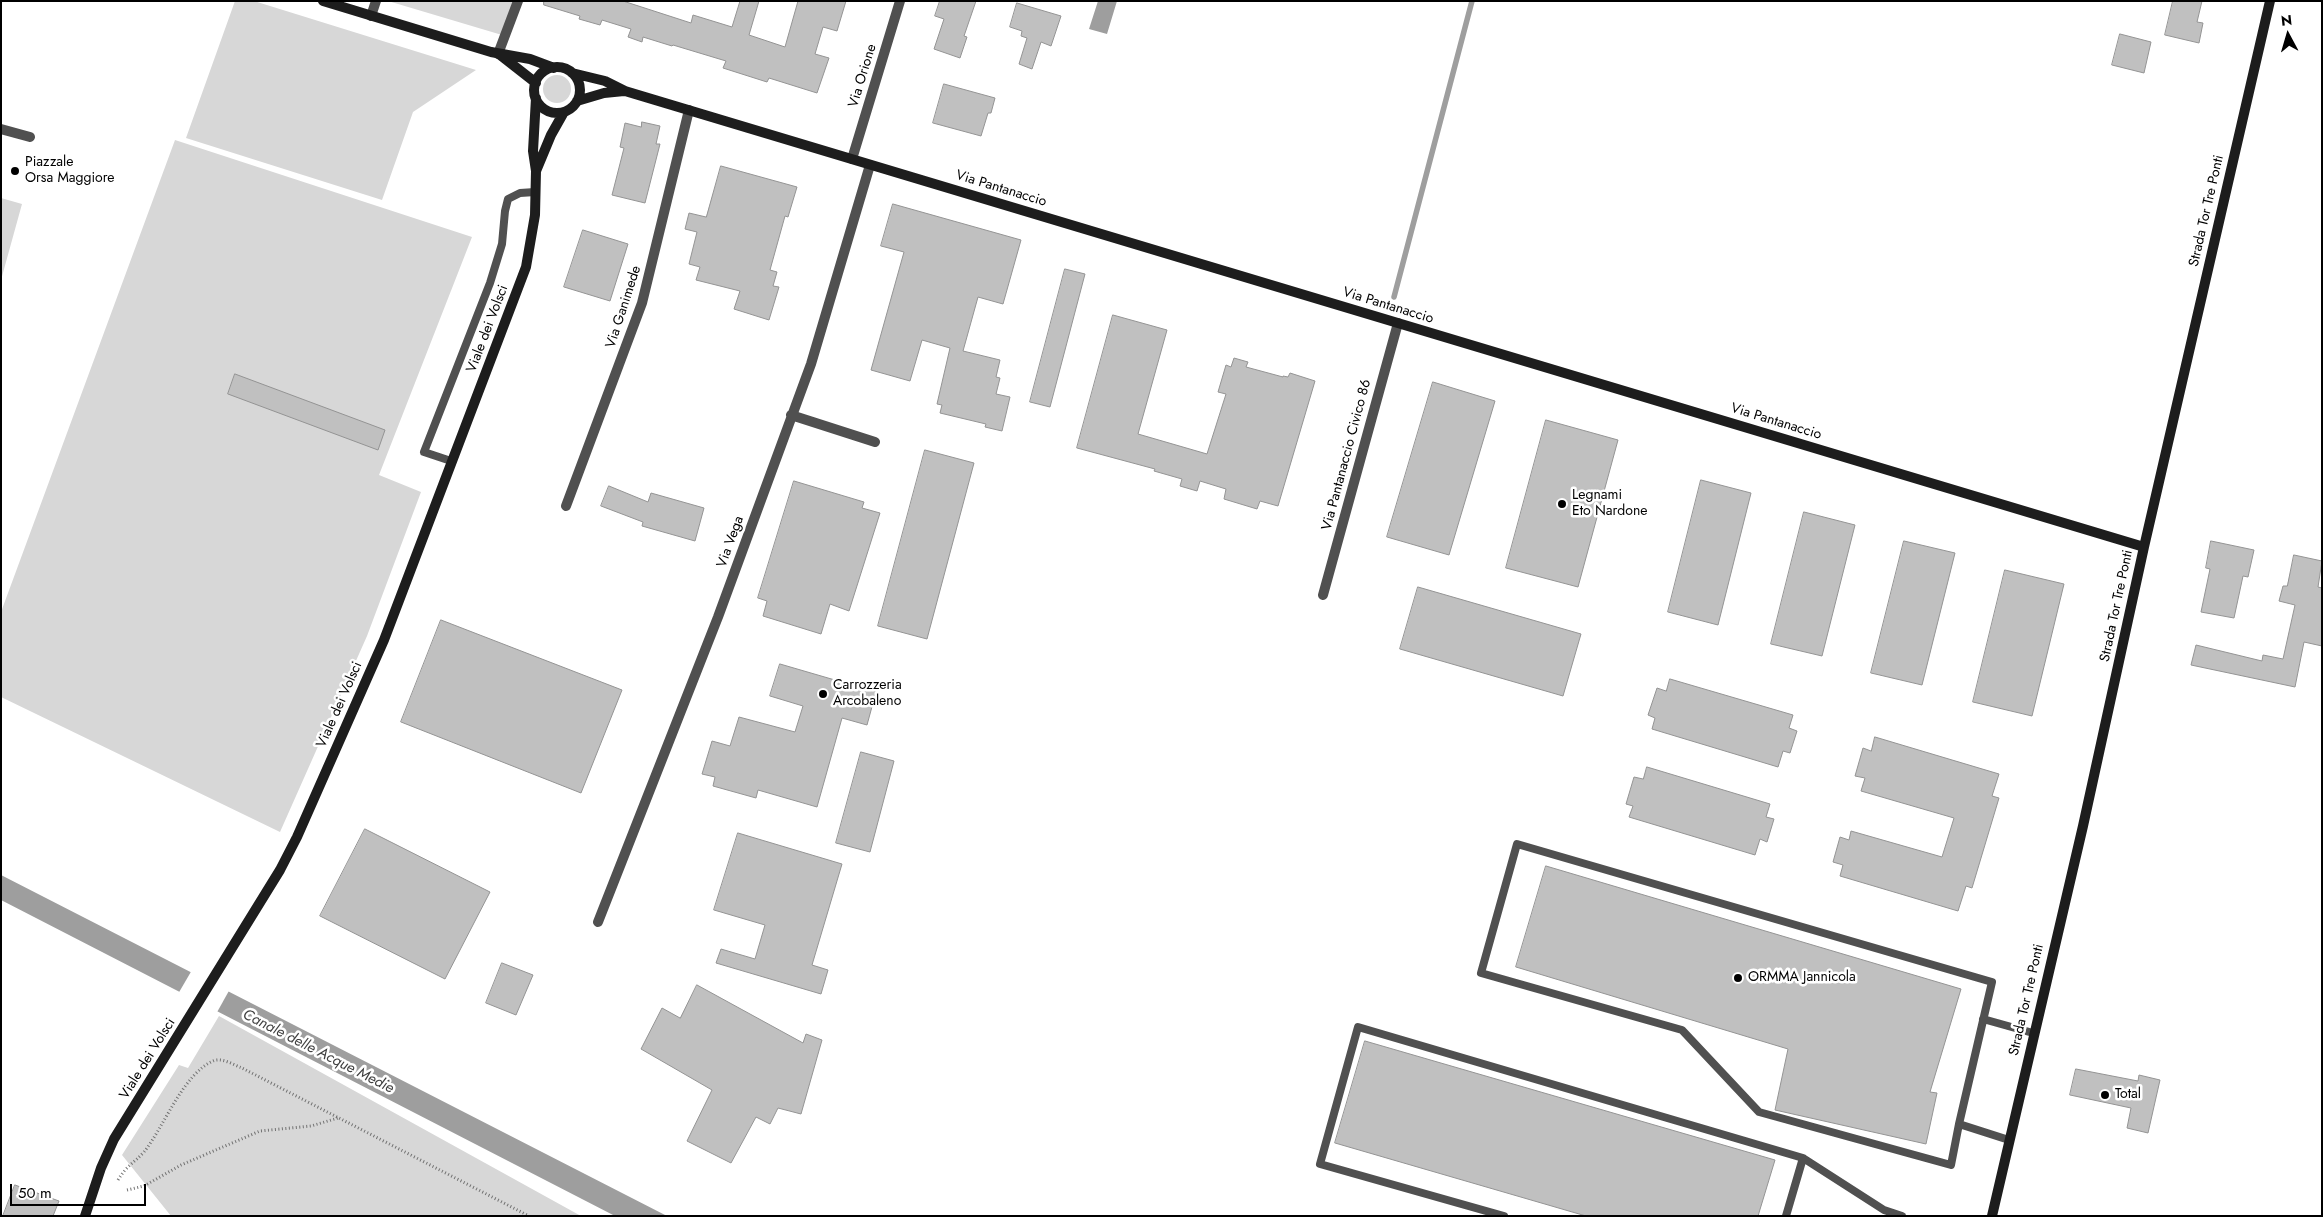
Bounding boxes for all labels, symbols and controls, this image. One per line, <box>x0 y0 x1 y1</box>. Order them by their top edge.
north arrow <box>2263 10 2313 60</box>
text: N <box>2280 10 2293 31</box>
street label: Via Orione <box>845 42 881 110</box>
street label: Strada Tor Tre Ponti <box>2186 154 2228 268</box>
place label: Piazzale Orsa Maggiore <box>25 155 115 188</box>
marker: Piazzale Orsa Maggiore <box>9 165 21 177</box>
street label: Via Pantanaccio <box>954 167 1048 211</box>
street label: Via Ganimede <box>603 264 645 350</box>
street label: Viale dei Volsci <box>464 283 512 375</box>
street label: Via Pantanaccio <box>1341 284 1435 328</box>
street label: Via Pantanaccio Civico 86 <box>1319 378 1375 532</box>
street label: Via Pantanaccio <box>1729 400 1823 444</box>
place label: Legnami Eto Nardone <box>1572 488 1647 520</box>
marker: Legnami Eto Nardone <box>1556 498 1568 510</box>
street label: Via Vega <box>714 514 748 570</box>
street label: Strada Tor Tre Ponti <box>2097 549 2137 663</box>
street label: Viale dei Volsci <box>314 659 366 751</box>
place label: Carrozzeria Arcobaleno <box>833 678 902 710</box>
marker: Carrozzeria Arcobaleno <box>817 688 829 700</box>
street label: Strada Tor Tre Ponti <box>2006 943 2048 1057</box>
place label: ORMMA Jannicola <box>1748 970 1856 986</box>
marker: ORMMA Jannicola <box>1732 972 1744 984</box>
water label: Canale delle Acque Medie <box>239 1006 397 1098</box>
street label: Viale dei Volsci <box>116 1015 180 1103</box>
place label: Total <box>2115 1087 2141 1103</box>
marker: Total <box>2099 1089 2111 1101</box>
scale bar <box>12 1174 149 1206</box>
text: 50 m <box>18 1182 52 1204</box>

